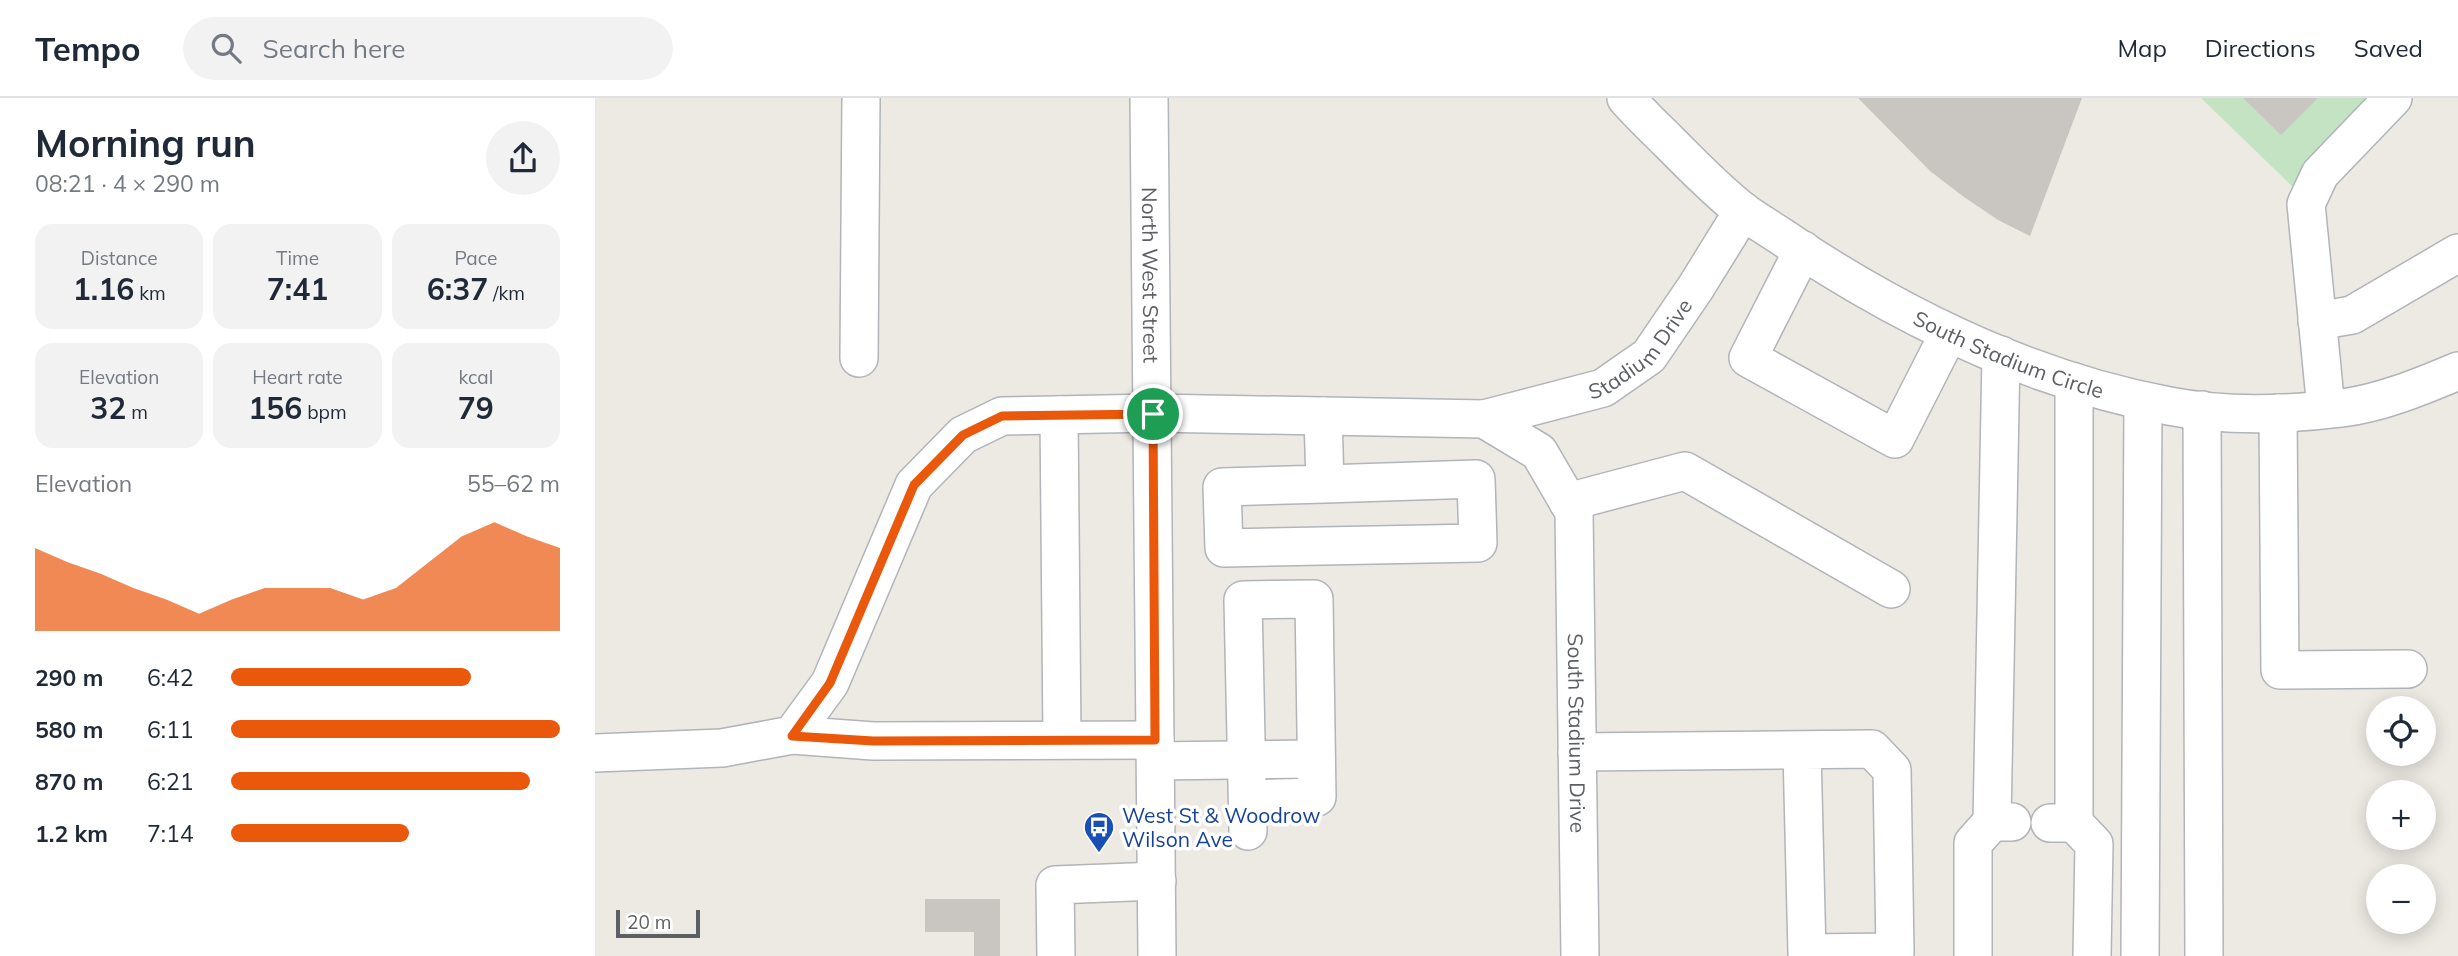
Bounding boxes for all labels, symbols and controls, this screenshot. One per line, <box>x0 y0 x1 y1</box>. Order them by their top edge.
search box <box>183 17 673 80</box>
text: Tempo <box>35 28 141 69</box>
icon: search <box>207 29 245 67</box>
text: Search here <box>263 32 406 65</box>
text: Map <box>2117 33 2167 63</box>
text: Directions <box>2205 33 2316 63</box>
text: Saved <box>2354 33 2423 63</box>
text: Morning run <box>35 119 256 167</box>
button: share <box>486 121 560 195</box>
text: 08:21 · 4 × 290 m <box>35 169 220 198</box>
street label: North West Street <box>1137 187 1164 363</box>
text: Distance <box>81 246 158 270</box>
text: Time <box>276 246 319 270</box>
text: Pace <box>454 246 497 270</box>
text: 1.16 <box>73 270 134 308</box>
text: 7:41 <box>267 270 328 308</box>
text: 6:37 <box>427 270 488 308</box>
text: km <box>134 281 166 305</box>
text: /km <box>488 281 525 305</box>
street label: Stadium Drive <box>1586 294 1697 404</box>
street label: South Stadium Circle <box>1909 305 2107 403</box>
text: Elevation <box>79 365 159 389</box>
text: Heart rate <box>252 365 343 389</box>
text: kcal <box>458 365 493 389</box>
pin <box>1123 384 1183 444</box>
text: 32 <box>90 389 126 427</box>
text: 156 <box>248 389 302 427</box>
text: 79 <box>458 389 494 427</box>
icon: arrive <box>1134 395 1172 433</box>
text: m <box>126 400 148 424</box>
text: bpm <box>302 400 347 424</box>
text: Elevation <box>35 469 132 498</box>
text: 55–62 m <box>467 469 560 498</box>
street label: South Stadium Drive <box>1563 633 1591 833</box>
text: 290 m <box>35 663 103 692</box>
text: 6:42 <box>147 663 194 692</box>
map controls <box>2366 696 2436 934</box>
button: locate <box>2366 696 2436 766</box>
text: 580 m <box>35 715 103 744</box>
text: 6:11 <box>147 715 194 744</box>
text: 870 m <box>35 767 103 796</box>
text: 6:21 <box>147 767 194 796</box>
button: + <box>2366 780 2436 850</box>
place label: West St & Woodrow Wilson Ave <box>1122 802 1320 852</box>
bus stop icon: West St & Woodrow Wilson Ave <box>1082 810 1116 854</box>
text: 1.2 km <box>35 819 108 848</box>
text: 7:14 <box>147 819 194 848</box>
button: − <box>2366 864 2436 934</box>
scale bar <box>616 907 700 939</box>
text: 20 m <box>627 910 671 934</box>

